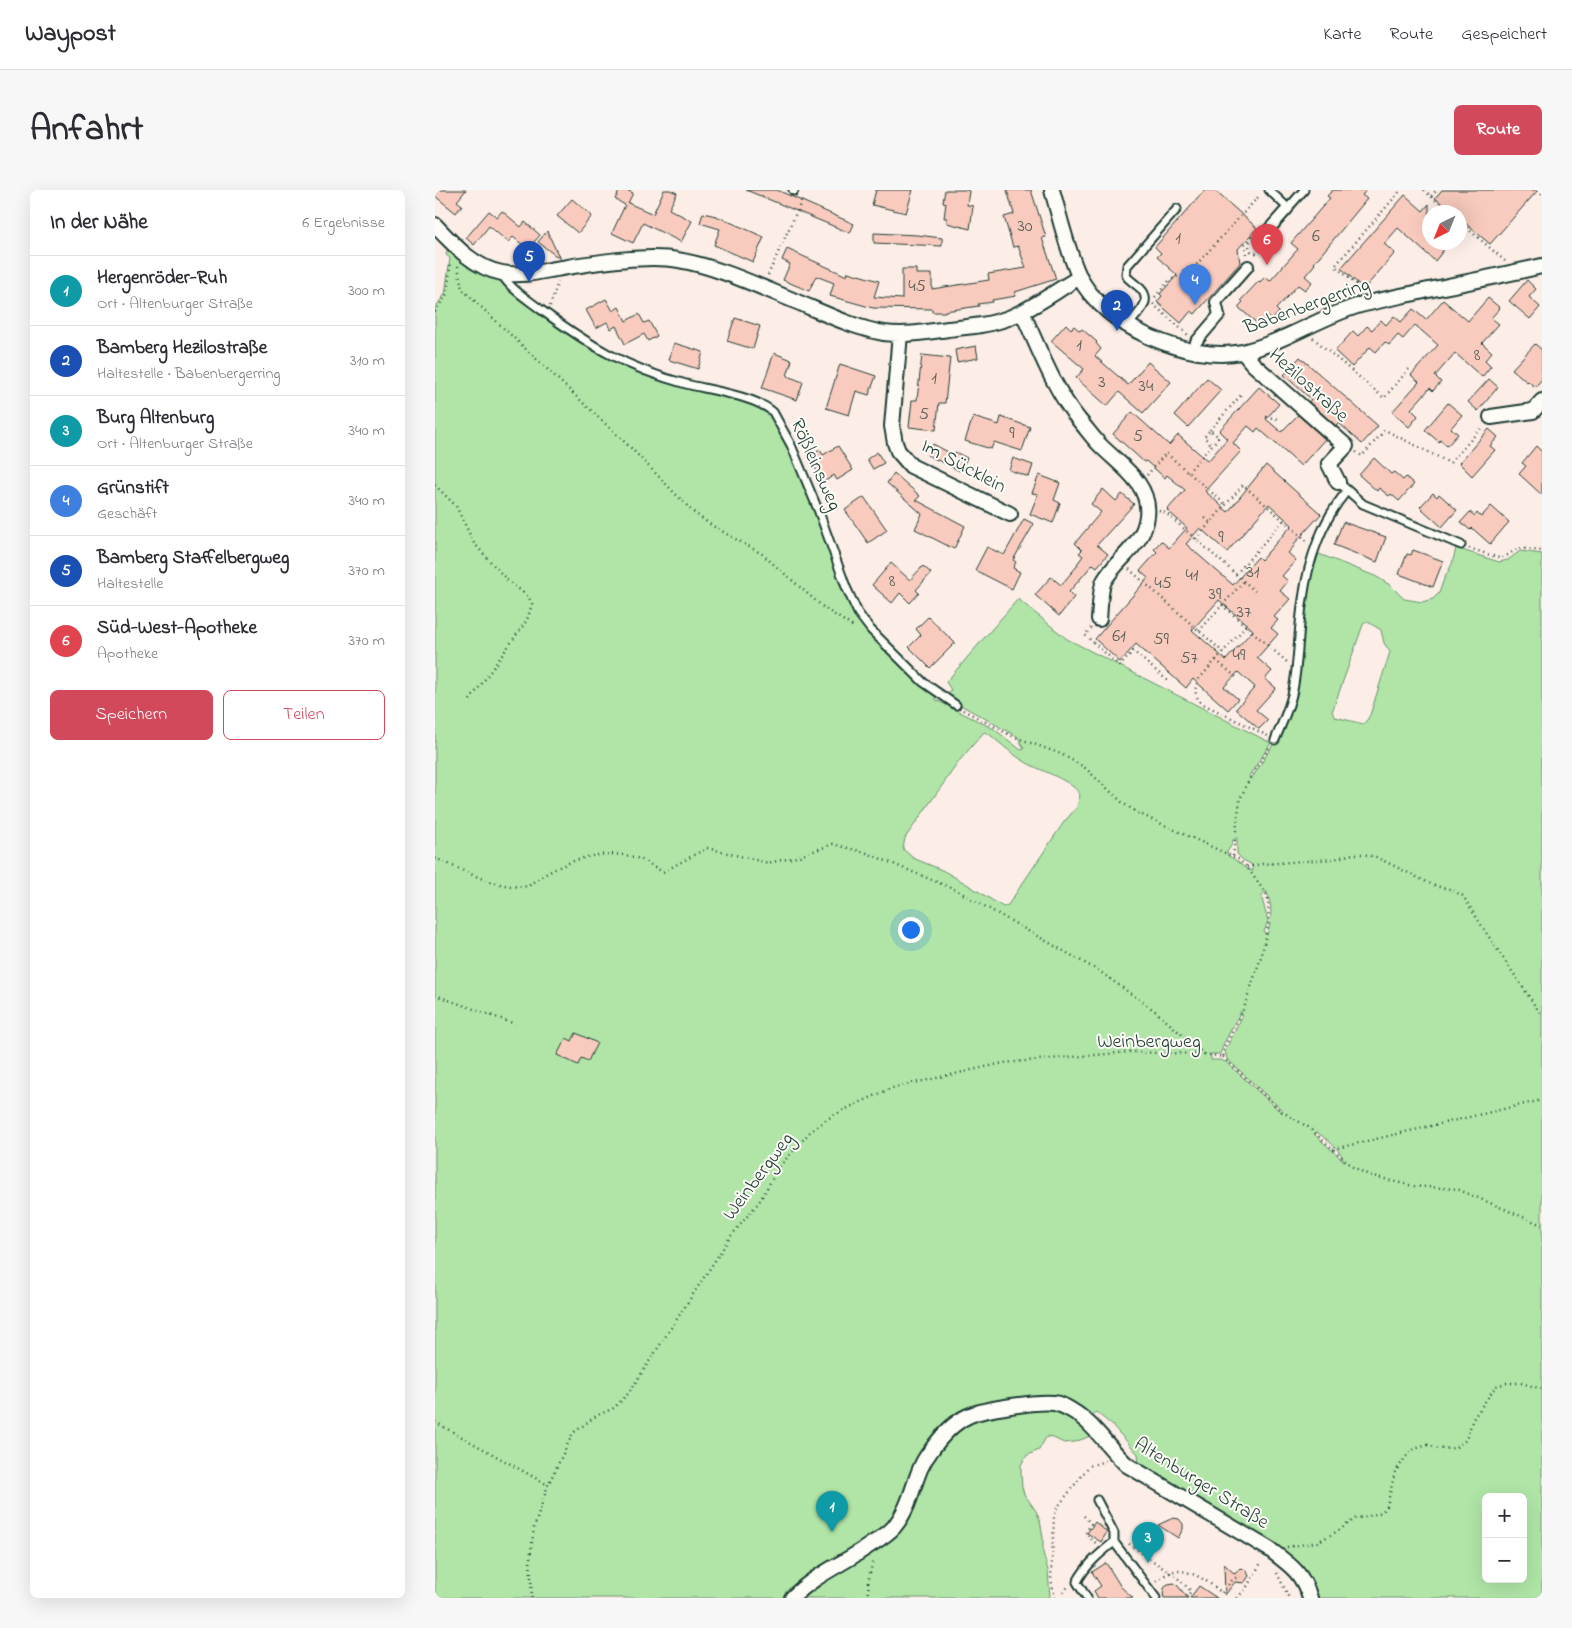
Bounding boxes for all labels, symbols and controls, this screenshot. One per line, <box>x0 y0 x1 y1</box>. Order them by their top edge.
text: Waypost <box>25 17 116 52</box>
text: Karte <box>1323 22 1361 48</box>
text: Route <box>1389 22 1433 48</box>
text: Gespeichert <box>1461 22 1547 48</box>
text: Anfahrt <box>30 105 143 156</box>
button: Route <box>1454 105 1542 155</box>
north arrow <box>1422 205 1467 250</box>
text: In der Nähe <box>50 208 148 238</box>
text: 6 Ergebnisse <box>302 211 385 235</box>
house number: 30 <box>1017 214 1033 240</box>
pin: 6 <box>1251 224 1283 265</box>
house number: 6 <box>1312 224 1320 250</box>
house number: 1 <box>1175 226 1181 252</box>
pin: 5 <box>513 241 545 282</box>
pin: 4 <box>1179 264 1211 305</box>
text: Hergenröder-Ruh <box>97 265 227 292</box>
street label: Babenbergerring <box>1239 271 1374 345</box>
house number: 45 <box>908 274 926 300</box>
text: 1 <box>63 279 69 303</box>
text: 300 m <box>348 279 385 303</box>
pin: 2 <box>1101 290 1133 331</box>
text: Ort · Altenburger Straße <box>97 292 253 316</box>
house number: 1 <box>1076 333 1082 359</box>
text: Bamberg Hezilostraße <box>97 335 267 362</box>
street label: Hezilostraße <box>1261 342 1355 430</box>
house number: 8 <box>1474 343 1481 369</box>
text: 2 <box>62 349 70 373</box>
text: 310 m <box>350 349 385 373</box>
text: Haltestelle · Babenbergerring <box>97 362 281 386</box>
house number: 1 <box>931 366 937 392</box>
house number: 3 <box>1098 370 1106 396</box>
house number: 34 <box>1139 374 1154 400</box>
house number: 5 <box>919 402 929 428</box>
text: Burg Altenburg <box>97 405 214 432</box>
street label: Rößleinsweg <box>781 414 848 516</box>
text: 3 <box>63 419 69 443</box>
text: 340 m <box>348 419 385 443</box>
house number: 9 <box>1009 421 1015 447</box>
house number: 5 <box>1133 424 1143 450</box>
text: Ort · Altenburger Straße <box>97 432 253 456</box>
street label: Im Sücklein <box>915 432 1011 502</box>
text: Grünstift <box>97 475 169 502</box>
text: 4 <box>63 489 69 513</box>
text: 340 m <box>348 489 385 513</box>
text: Geschäft <box>97 502 157 526</box>
house number: 9 <box>1218 525 1224 551</box>
text: Bamberg Staffelbergweg <box>97 545 289 572</box>
text: 5 <box>61 559 71 583</box>
text: 370 m <box>348 559 385 583</box>
house number: 31 <box>1246 560 1260 586</box>
house number: 41 <box>1185 563 1199 589</box>
house number: 8 <box>889 569 896 595</box>
house number: 45 <box>1154 571 1172 597</box>
text: Haltestelle <box>97 572 163 596</box>
house number: 39 <box>1209 582 1222 608</box>
house number: 37 <box>1237 600 1252 626</box>
text: Süd-West-Apotheke <box>97 615 257 642</box>
house number: 61 <box>1112 624 1126 650</box>
house number: 59 <box>1153 627 1169 653</box>
text: 6 <box>62 629 70 653</box>
text: 370 m <box>348 629 385 653</box>
text: Apotheke <box>97 642 158 666</box>
house number: 49 <box>1233 643 1246 669</box>
house number: 57 <box>1180 646 1198 672</box>
button: Speichern <box>50 690 213 740</box>
button: Teilen <box>223 690 385 740</box>
your location <box>898 917 924 943</box>
street label: Weinbergweg <box>1097 1028 1201 1058</box>
street label: Weinbergweg <box>716 1127 803 1228</box>
street label: Altenburger Straße <box>1127 1431 1274 1538</box>
pin: 1 <box>816 1491 848 1532</box>
map controls <box>1482 1493 1527 1583</box>
button: + <box>1482 1493 1527 1538</box>
pin: 3 <box>1132 1522 1164 1563</box>
button: − <box>1482 1538 1527 1583</box>

